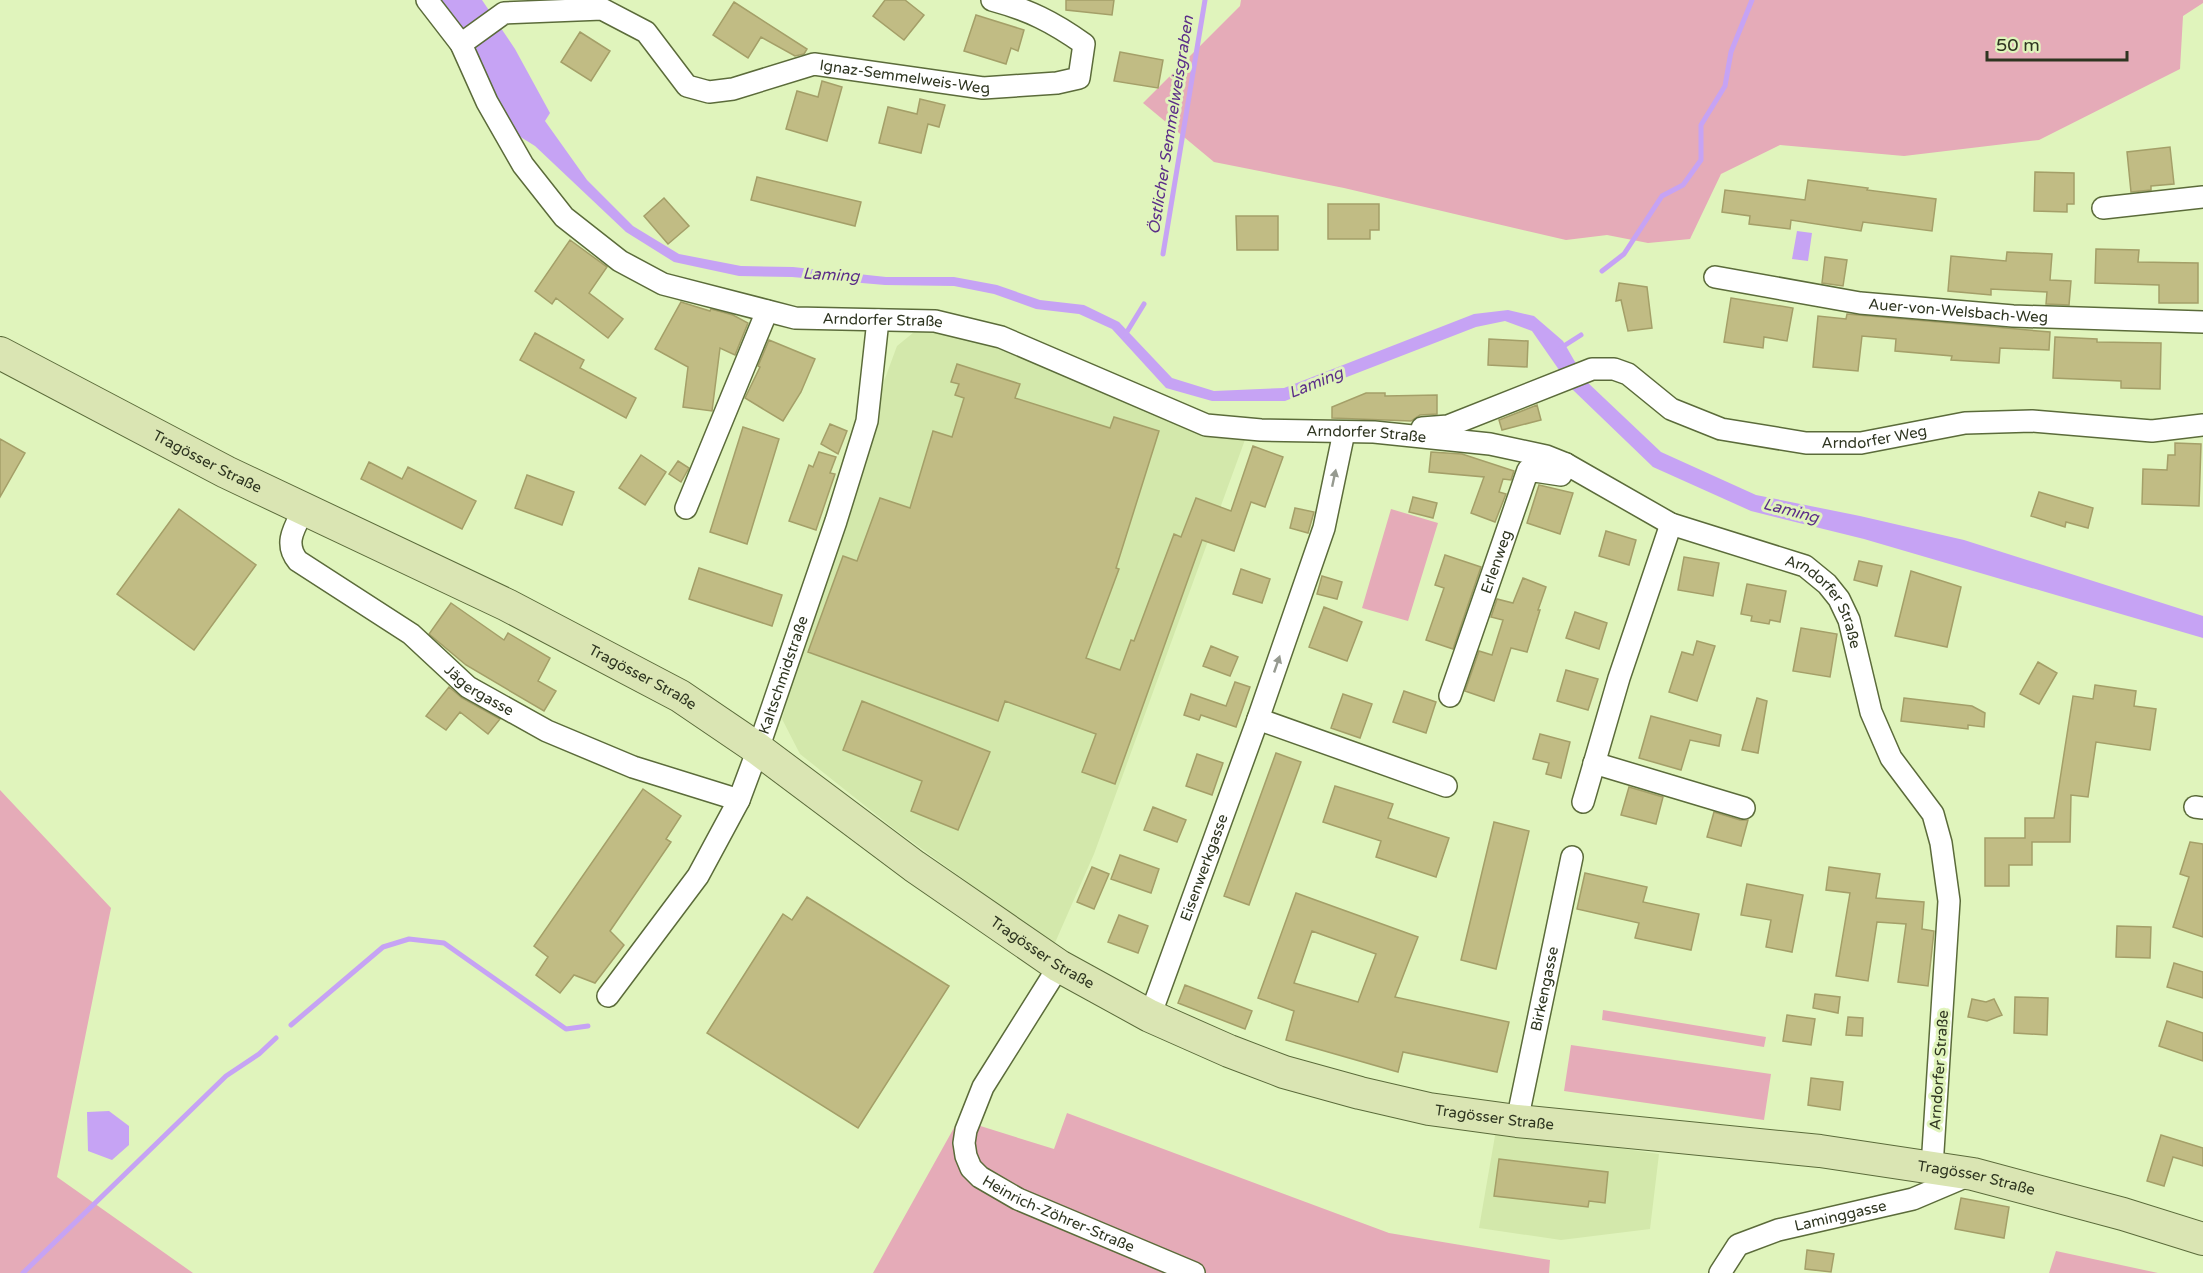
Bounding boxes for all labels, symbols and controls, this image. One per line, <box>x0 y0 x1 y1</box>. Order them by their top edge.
water label: Östlicher Semmelweisgraben <box>1144 13 1198 236</box>
scale bar <box>1987 24 2126 62</box>
text: 50 m <box>1996 34 2040 56</box>
street label: Ignaz-Semmelweis-Weg <box>818 56 991 97</box>
water label: Laming <box>802 264 861 287</box>
street label: Auer-von-Welsbach-Weg <box>1868 295 2049 326</box>
street label: Arndorfer Straße <box>822 310 945 332</box>
water label: Laming <box>1286 363 1347 403</box>
street label: Arndorfer Straße <box>1306 422 1427 446</box>
street label: Arndorfer Weg <box>1822 422 1928 453</box>
street label: Tragösser Straße <box>150 426 265 497</box>
one-way arrow <box>1330 468 1340 487</box>
water label: Laming <box>1761 494 1822 528</box>
street label: Erlenweg <box>1477 528 1516 596</box>
street label: Arndorfer Straße <box>1783 551 1864 650</box>
street label: Kaltschmidstraße <box>755 613 812 737</box>
street label: Tragösser Straße <box>586 641 700 714</box>
one-way arrow <box>1273 655 1283 673</box>
street label: Jägergasse <box>441 661 517 720</box>
street label: Eisenwerkgasse <box>1176 811 1232 924</box>
street label: Tragösser Straße <box>987 912 1097 993</box>
street label: Birkengasse <box>1527 945 1562 1033</box>
street label: Arndorfer Straße <box>1926 1009 1952 1131</box>
street label: Tragösser Straße <box>1434 1101 1555 1134</box>
street label: Tragösser Straße <box>1916 1157 2037 1199</box>
street label: Heinrich-Zöhrer-Straße <box>979 1171 1137 1256</box>
street label: Laminggasse <box>1793 1196 1888 1235</box>

